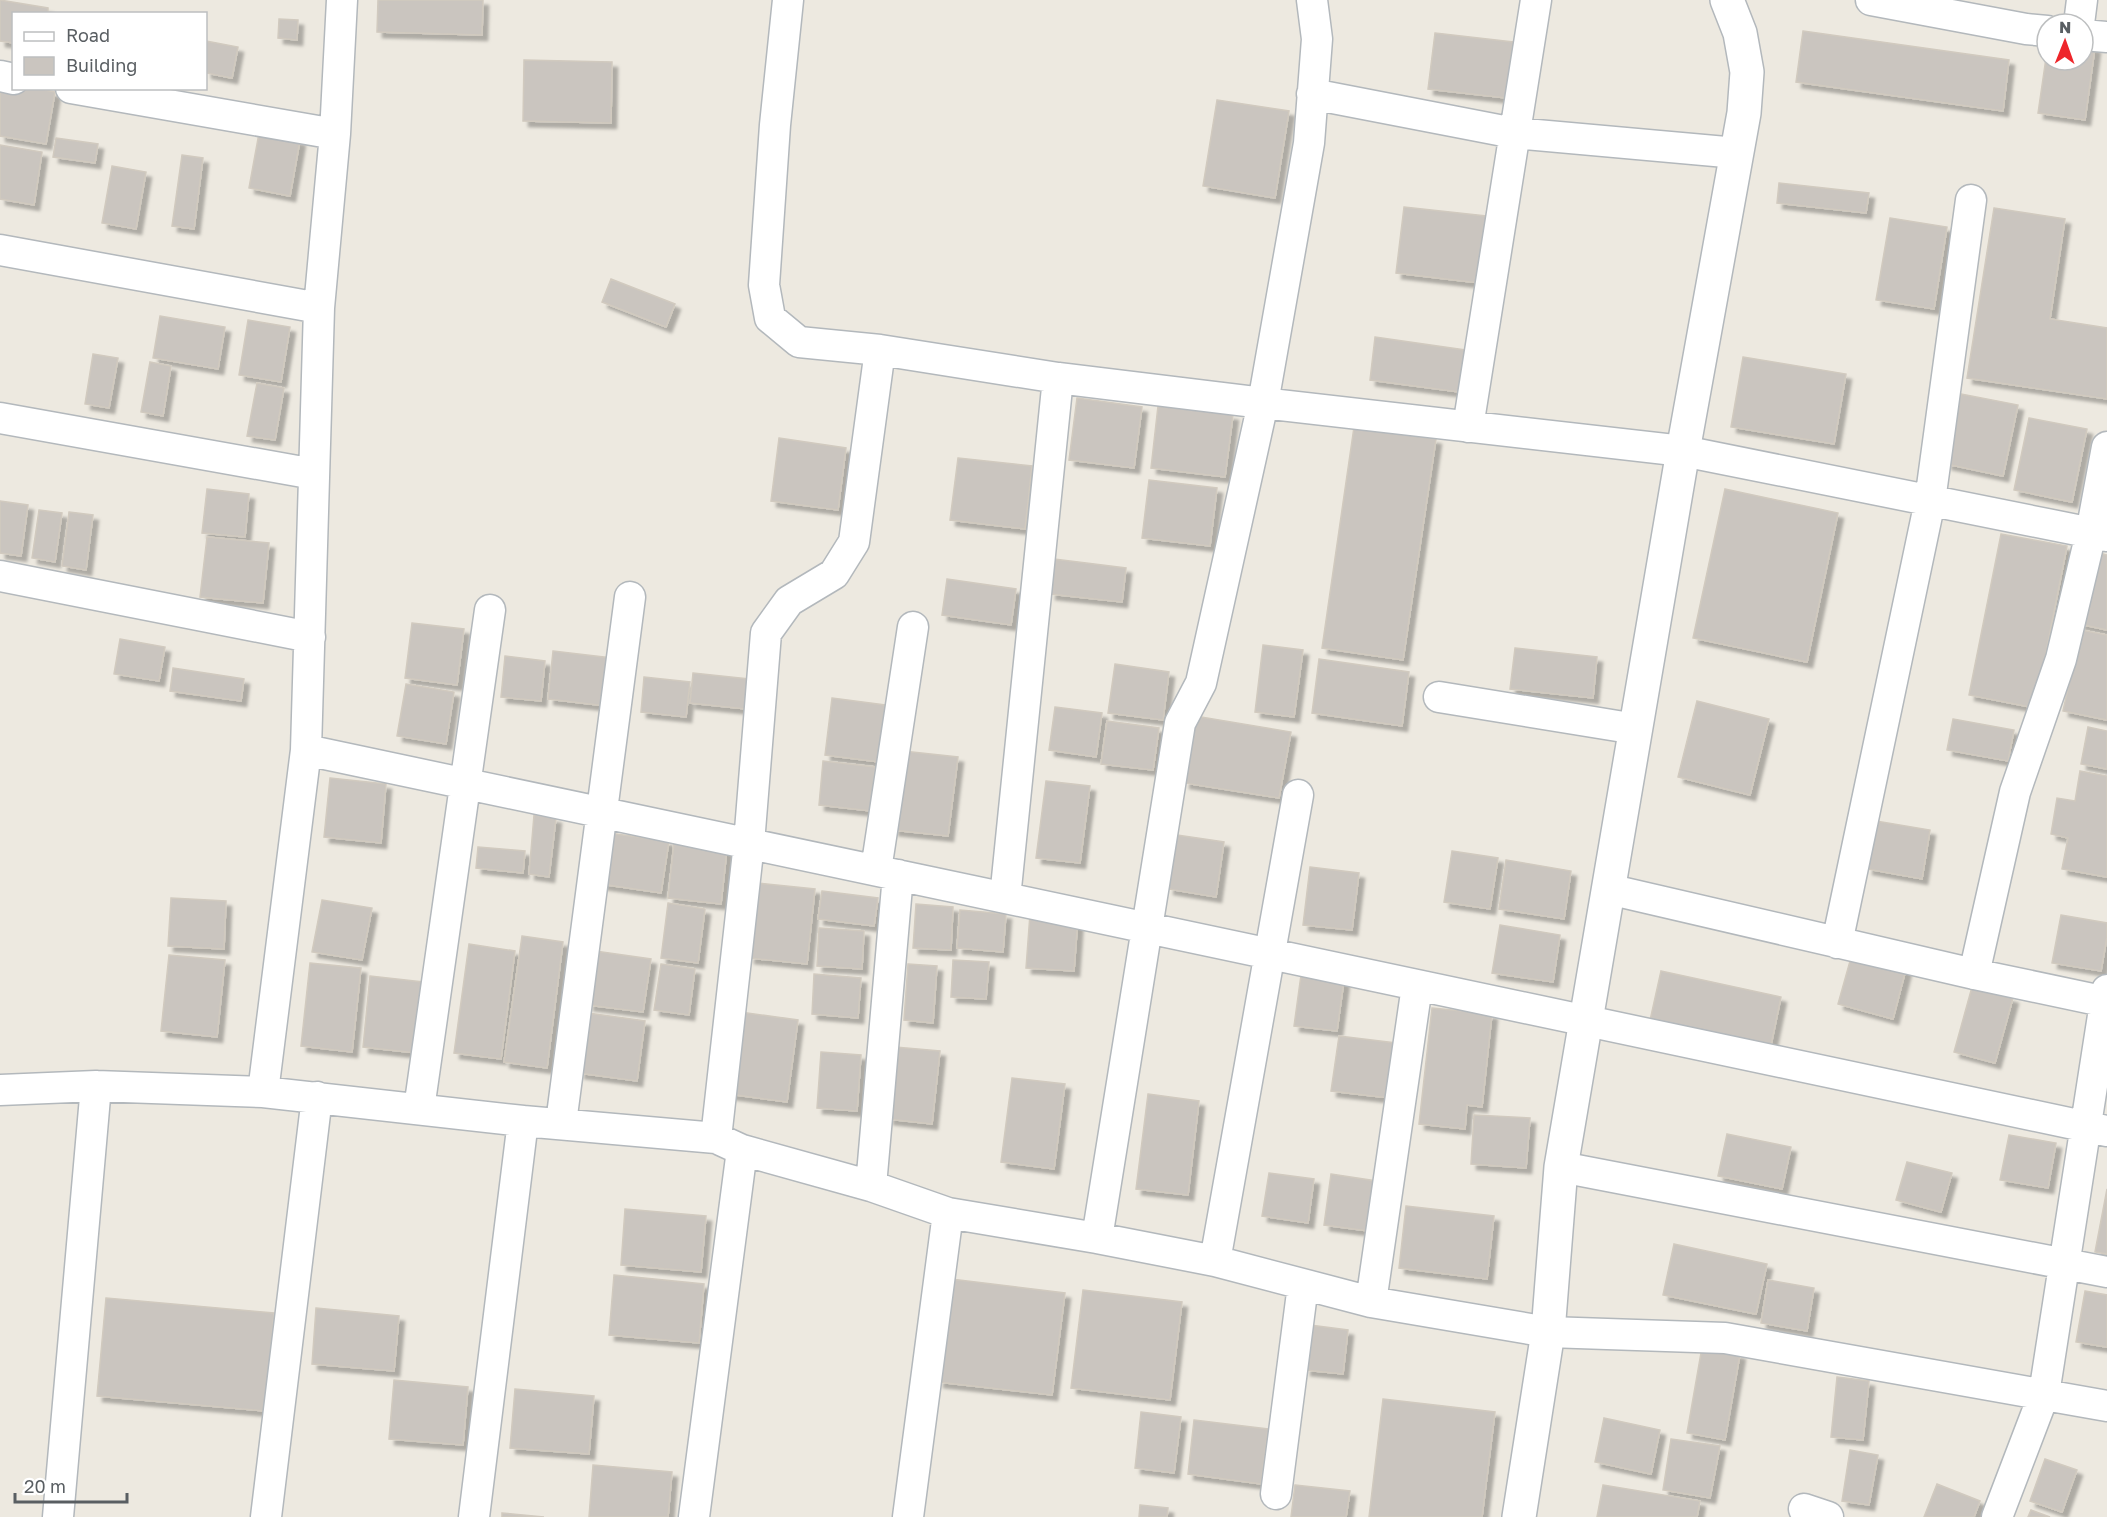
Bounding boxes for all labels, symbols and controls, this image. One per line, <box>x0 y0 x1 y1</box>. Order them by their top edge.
legend <box>12 12 207 90</box>
north arrow <box>2035 12 2095 72</box>
text: N <box>2059 17 2072 37</box>
text: Road <box>66 24 110 46</box>
text: Building <box>66 54 137 76</box>
scale bar <box>15 1466 128 1504</box>
text: 20 m <box>24 1475 66 1497</box>

